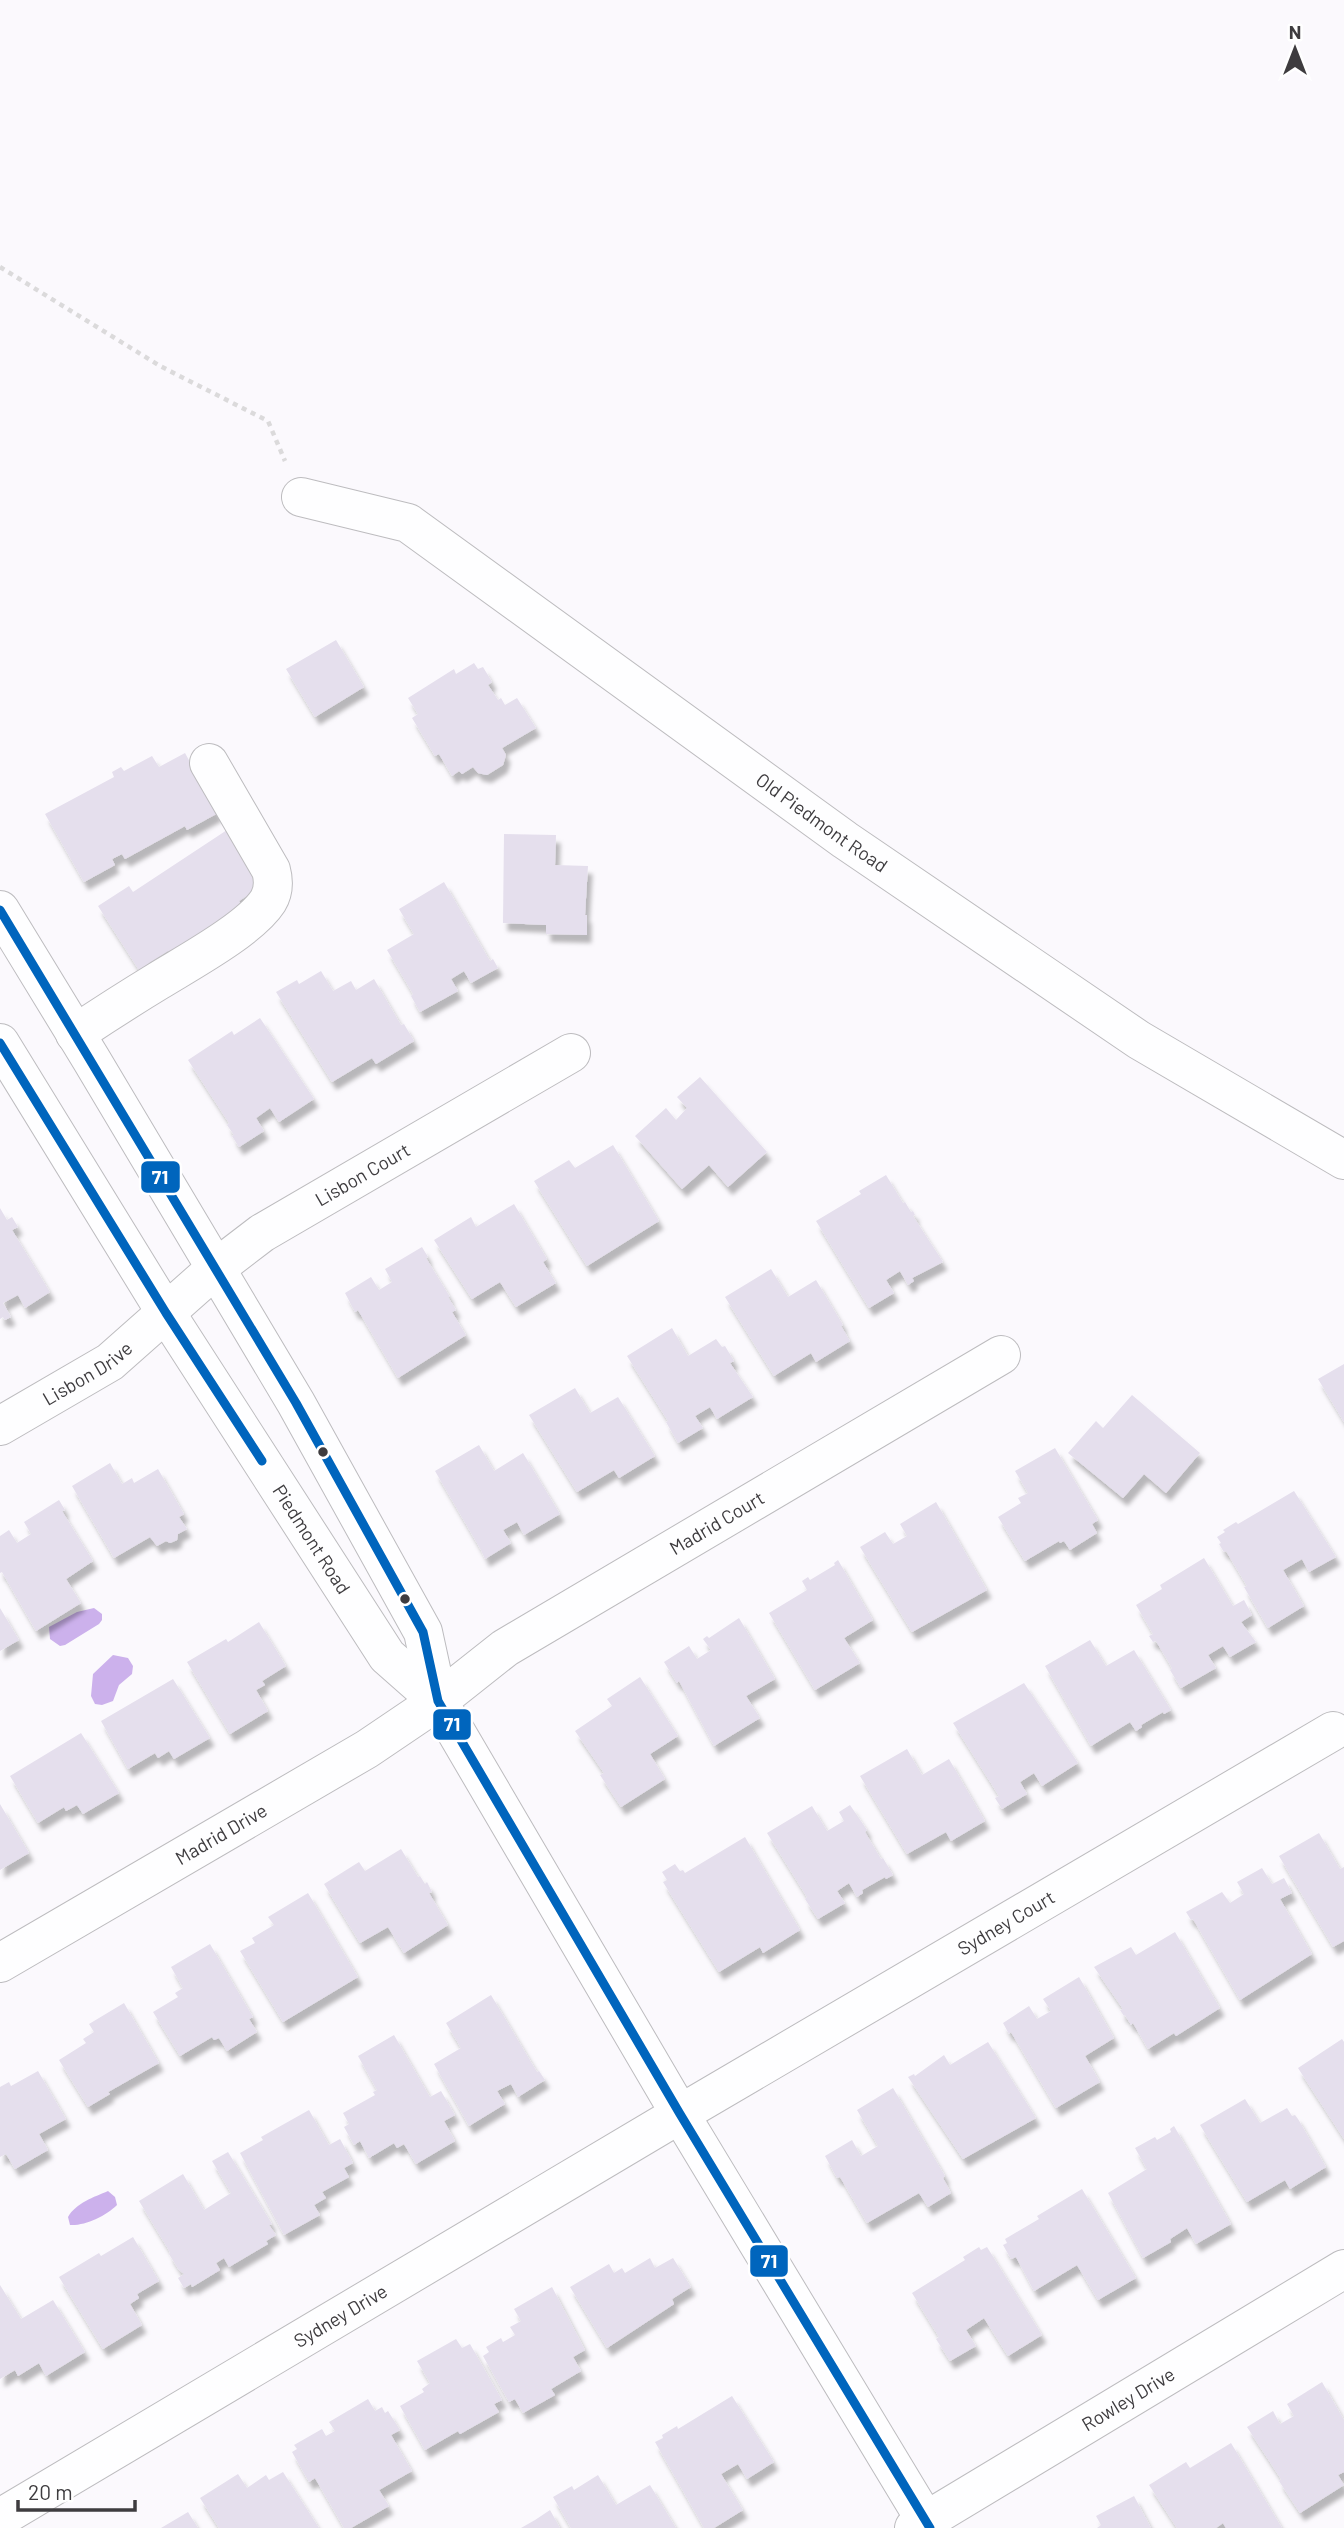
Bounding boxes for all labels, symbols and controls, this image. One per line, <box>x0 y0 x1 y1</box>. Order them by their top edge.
north arrow <box>1260 14 1330 84</box>
text: N <box>1289 20 1301 43</box>
street label: Old Piedmont Road <box>752 767 892 877</box>
street label: Lisbon Court <box>311 1138 414 1211</box>
line badge: 71 <box>140 1160 181 1194</box>
text: 71 <box>152 1165 168 1188</box>
street label: Lisbon Drive <box>38 1336 137 1410</box>
unlabelled marker <box>316 1445 330 1459</box>
street label: Piedmont Road <box>268 1480 356 1598</box>
street label: Madrid Court <box>665 1486 768 1559</box>
unlabelled marker <box>398 1592 412 1606</box>
line badge: 71 <box>432 1708 472 1741</box>
text: 71 <box>444 1712 460 1735</box>
street label: Madrid Drive <box>171 1798 271 1869</box>
street label: Sydney Court <box>953 1885 1059 1960</box>
line badge: 71 <box>749 2244 789 2278</box>
text: 71 <box>761 2249 777 2272</box>
street label: Sydney Drive <box>289 2279 391 2352</box>
street label: Rowley Drive <box>1077 2362 1179 2435</box>
scale bar <box>18 2468 135 2512</box>
text: 20 m <box>28 2479 73 2504</box>

